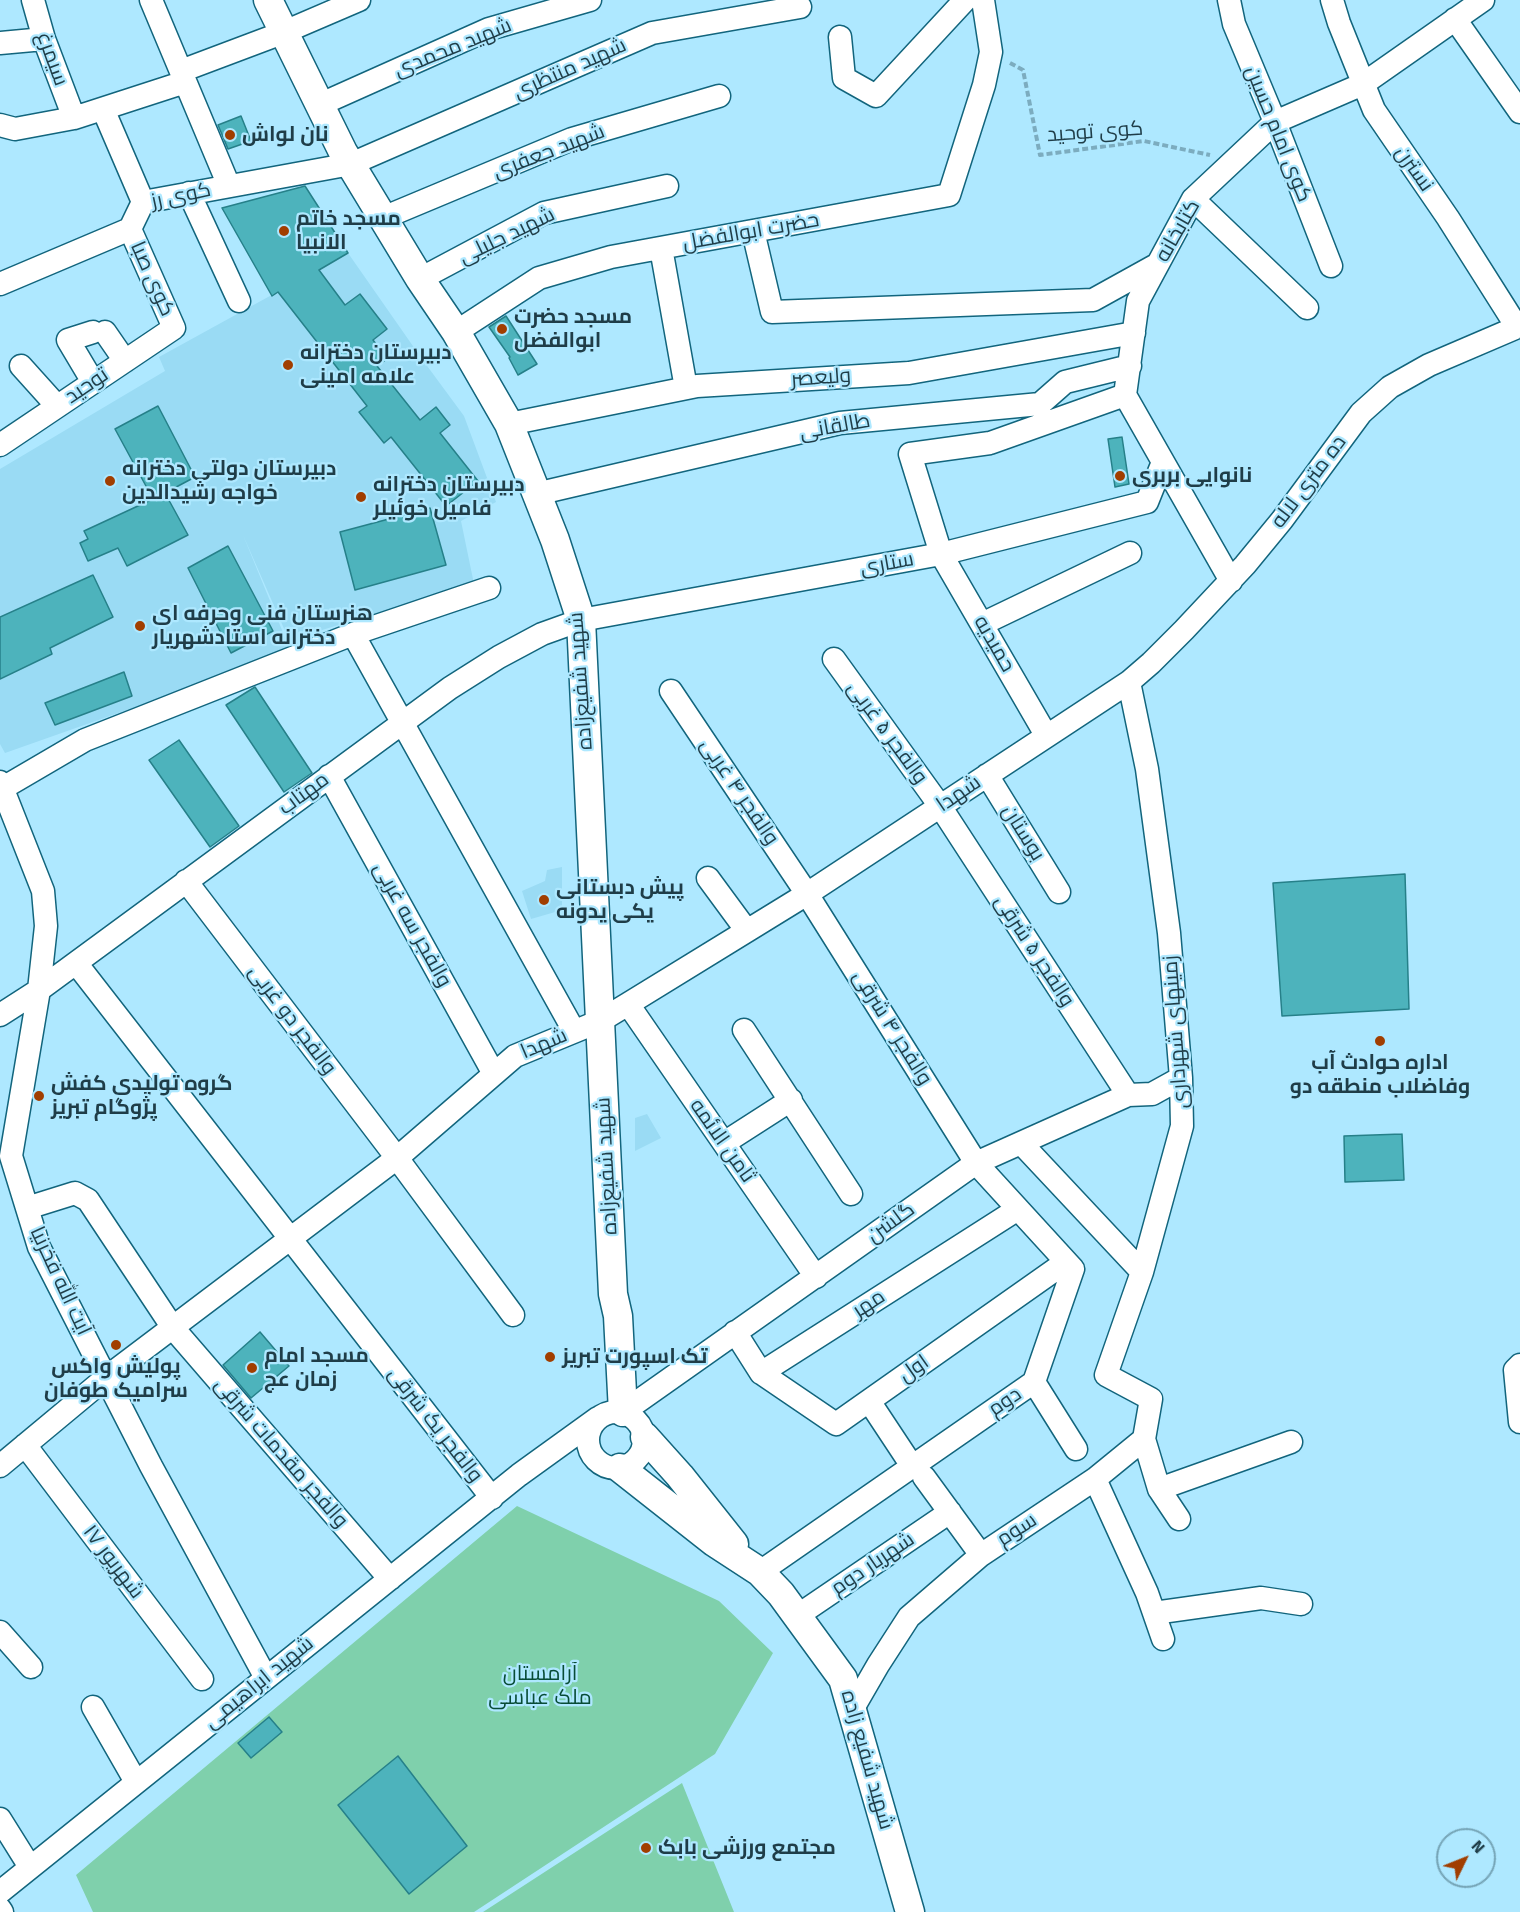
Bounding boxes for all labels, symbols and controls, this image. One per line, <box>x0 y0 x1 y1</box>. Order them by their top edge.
street label: شهید محمدی <box>391 13 515 83</box>
street label: سیمرغ <box>31 29 73 89</box>
street label: شهید منتظری <box>510 33 630 105</box>
street label: کوی امام حسین <box>1239 62 1317 206</box>
street label: کوی توحید <box>1046 116 1144 148</box>
street label: شهید جعفری <box>490 119 608 185</box>
place label: نان لواش <box>242 122 328 148</box>
marker: نان لواش <box>223 128 237 142</box>
street label: نسترن <box>1389 141 1439 197</box>
street label: کوی رز <box>149 177 213 215</box>
street label: کتابخانه <box>1150 195 1206 267</box>
street label: شهید جلیلی <box>455 202 559 270</box>
place label: مسجد خاتم الانبیا <box>296 206 401 256</box>
street label: حضرت ابوالفضل <box>681 208 821 256</box>
marker: مسجد خاتم الانبیا <box>277 224 291 238</box>
street label: کوی صبا <box>124 238 180 320</box>
place label: مسجد حضرت ابوالفضل <box>514 304 632 354</box>
marker: مسجد حضرت ابوالفضل <box>495 322 509 336</box>
place label: دبیرستان دخترانه علامه امینی <box>300 340 452 390</box>
marker: دبیرستان دخترانه علامه امینی <box>281 358 295 372</box>
street label: توحید <box>61 362 113 410</box>
street label: ولیعصر <box>790 363 852 393</box>
street label: طالقانی <box>798 408 872 446</box>
street label: ده متری لاله <box>1266 431 1352 533</box>
place label: دبیرستان دولتی دخترانه خواجه رشیدالدین <box>122 456 336 506</box>
place label: نانوایی بربری <box>1132 463 1252 489</box>
marker: نانوایی بربری <box>1113 469 1127 483</box>
place label: دبیرستان دخترانه فامیل خوئیلر <box>373 472 525 522</box>
marker: دبیرستان دولتی دخترانه خواجه رشیدالدین <box>103 474 117 488</box>
marker: دبیرستان دخترانه فامیل خوئیلر <box>354 490 368 504</box>
street label: ستاری <box>858 547 916 581</box>
place label: هنرستان فنی وحرفه ای دخترانه استادشهریار <box>152 601 373 651</box>
street label: شهید شفیع‌زاده <box>564 611 598 751</box>
street label: حمیدیه <box>968 611 1020 677</box>
marker: هنرستان فنی وحرفه ای دخترانه استادشهریار <box>133 619 147 633</box>
street label: والفجر ۵ غربی <box>841 677 933 789</box>
street label: والفجر ۴ غربی <box>694 734 784 850</box>
street label: مهتاب <box>274 767 334 821</box>
street label: شهدا <box>932 770 986 818</box>
street label: بوستان <box>996 800 1050 866</box>
street label: والفجر سه غربی <box>367 858 457 992</box>
place label: پیش دبستانی یکی یدونه <box>556 875 684 925</box>
street label: والفجر ۵ شرقی <box>988 890 1080 1012</box>
marker: پیش دبستانی یکی یدونه <box>537 893 551 907</box>
street label: زمینهای شهرداری <box>1158 955 1194 1109</box>
street label: والفجر دو غربی <box>243 960 341 1080</box>
street label: والفجر ۴ شرقی <box>847 966 937 1090</box>
street label: شهدا <box>517 1023 571 1065</box>
marker: اداره حوادث آب وفاضلاب منطقه دو <box>1373 1034 1387 1048</box>
place label: اداره حوادث آب وفاضلاب منطقه دو <box>1290 1050 1470 1100</box>
place label: گروه تولیدی کفش پژوگام تبریز <box>51 1071 232 1121</box>
marker: گروه تولیدی کفش پژوگام تبریز <box>32 1089 46 1103</box>
street label: ثامن الائمه <box>684 1094 760 1188</box>
street label: شهید شفیع‌زاده <box>591 1096 623 1236</box>
street label: گلشن <box>862 1197 920 1249</box>
street label: آیت الله فخرنیا <box>24 1223 96 1339</box>
street label: مهر <box>848 1284 890 1324</box>
marker: پولیش واکس سرامیک طوفان <box>109 1338 123 1352</box>
place label: مسجد امام زمان عج <box>264 1343 369 1393</box>
place label: تک اسپورت تبریز <box>562 1344 707 1370</box>
marker: تک اسپورت تبریز <box>543 1350 557 1364</box>
street label: اول <box>894 1350 934 1388</box>
place label: پولیش واکس سرامیک طوفان <box>44 1354 188 1404</box>
marker: مسجد امام زمان عج <box>245 1361 259 1375</box>
street label: والفجر یک شرقی <box>382 1362 488 1488</box>
street label: والفجر مقدمات شرقی <box>209 1373 353 1533</box>
street label: دوم <box>984 1382 1026 1422</box>
street label: سوم <box>992 1508 1042 1552</box>
street label: ۱۷ شهریور <box>77 1520 149 1604</box>
street label: شهریار دوم <box>827 1527 919 1601</box>
street label: شهید ابراهیمی <box>199 1631 319 1735</box>
park label: آرامستان ملک عباسی <box>488 1661 592 1711</box>
street label: شهید شفیع زاده <box>835 1688 899 1832</box>
north arrow <box>1436 1828 1496 1888</box>
place label: مجتمع ورزشی بابک <box>658 1835 836 1861</box>
text: N <box>1467 1836 1489 1857</box>
marker: مجتمع ورزشی بابک <box>639 1841 653 1855</box>

